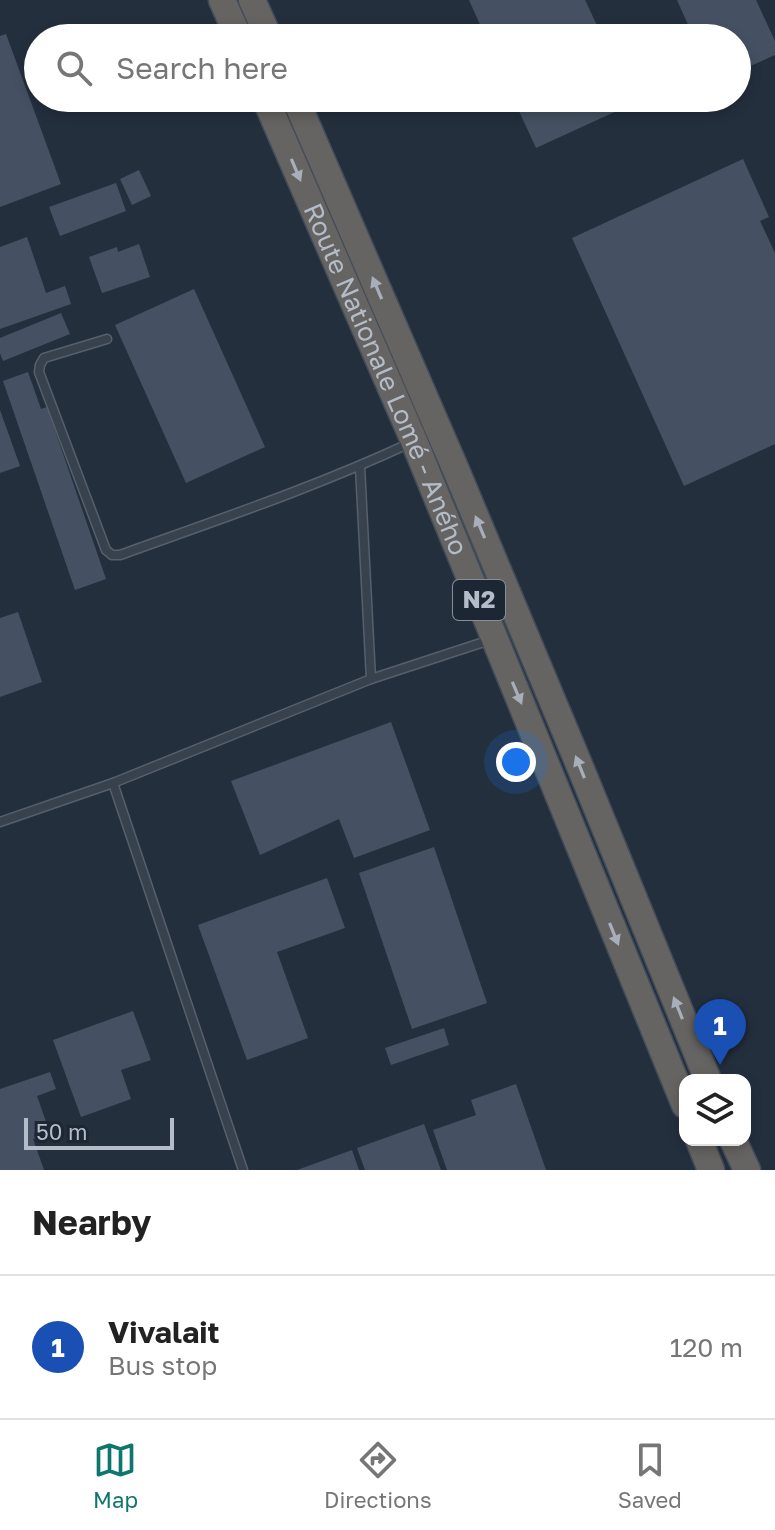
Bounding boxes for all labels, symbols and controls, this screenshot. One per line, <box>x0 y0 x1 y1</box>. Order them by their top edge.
search box <box>24 24 751 112</box>
icon: search <box>52 46 96 90</box>
text: Search here <box>116 50 288 86</box>
one-way arrow <box>289 158 303 181</box>
street label: Route Nationale Lomé - Aného <box>298 198 475 559</box>
one-way arrow <box>371 276 384 300</box>
one-way arrow <box>474 515 487 539</box>
road number: N2 <box>453 580 505 620</box>
one-way arrow <box>511 681 524 705</box>
your location <box>496 742 536 782</box>
one-way arrow <box>574 755 587 779</box>
one-way arrow <box>608 922 621 946</box>
one-way arrow <box>672 996 685 1020</box>
pin: 1 <box>694 999 746 1065</box>
map controls <box>679 1074 751 1146</box>
button: layers <box>679 1074 751 1146</box>
scale bar <box>24 1114 174 1150</box>
text: 50 m <box>36 1118 87 1145</box>
text: Nearby <box>32 1202 152 1242</box>
text: Vivalait <box>108 1314 220 1350</box>
text: 1 <box>51 1332 65 1363</box>
text: 120 m <box>670 1332 743 1363</box>
text: Bus stop <box>108 1350 217 1381</box>
tab: Map <box>93 1438 138 1513</box>
tab: Directions <box>324 1438 432 1513</box>
tab: Saved <box>618 1438 682 1513</box>

